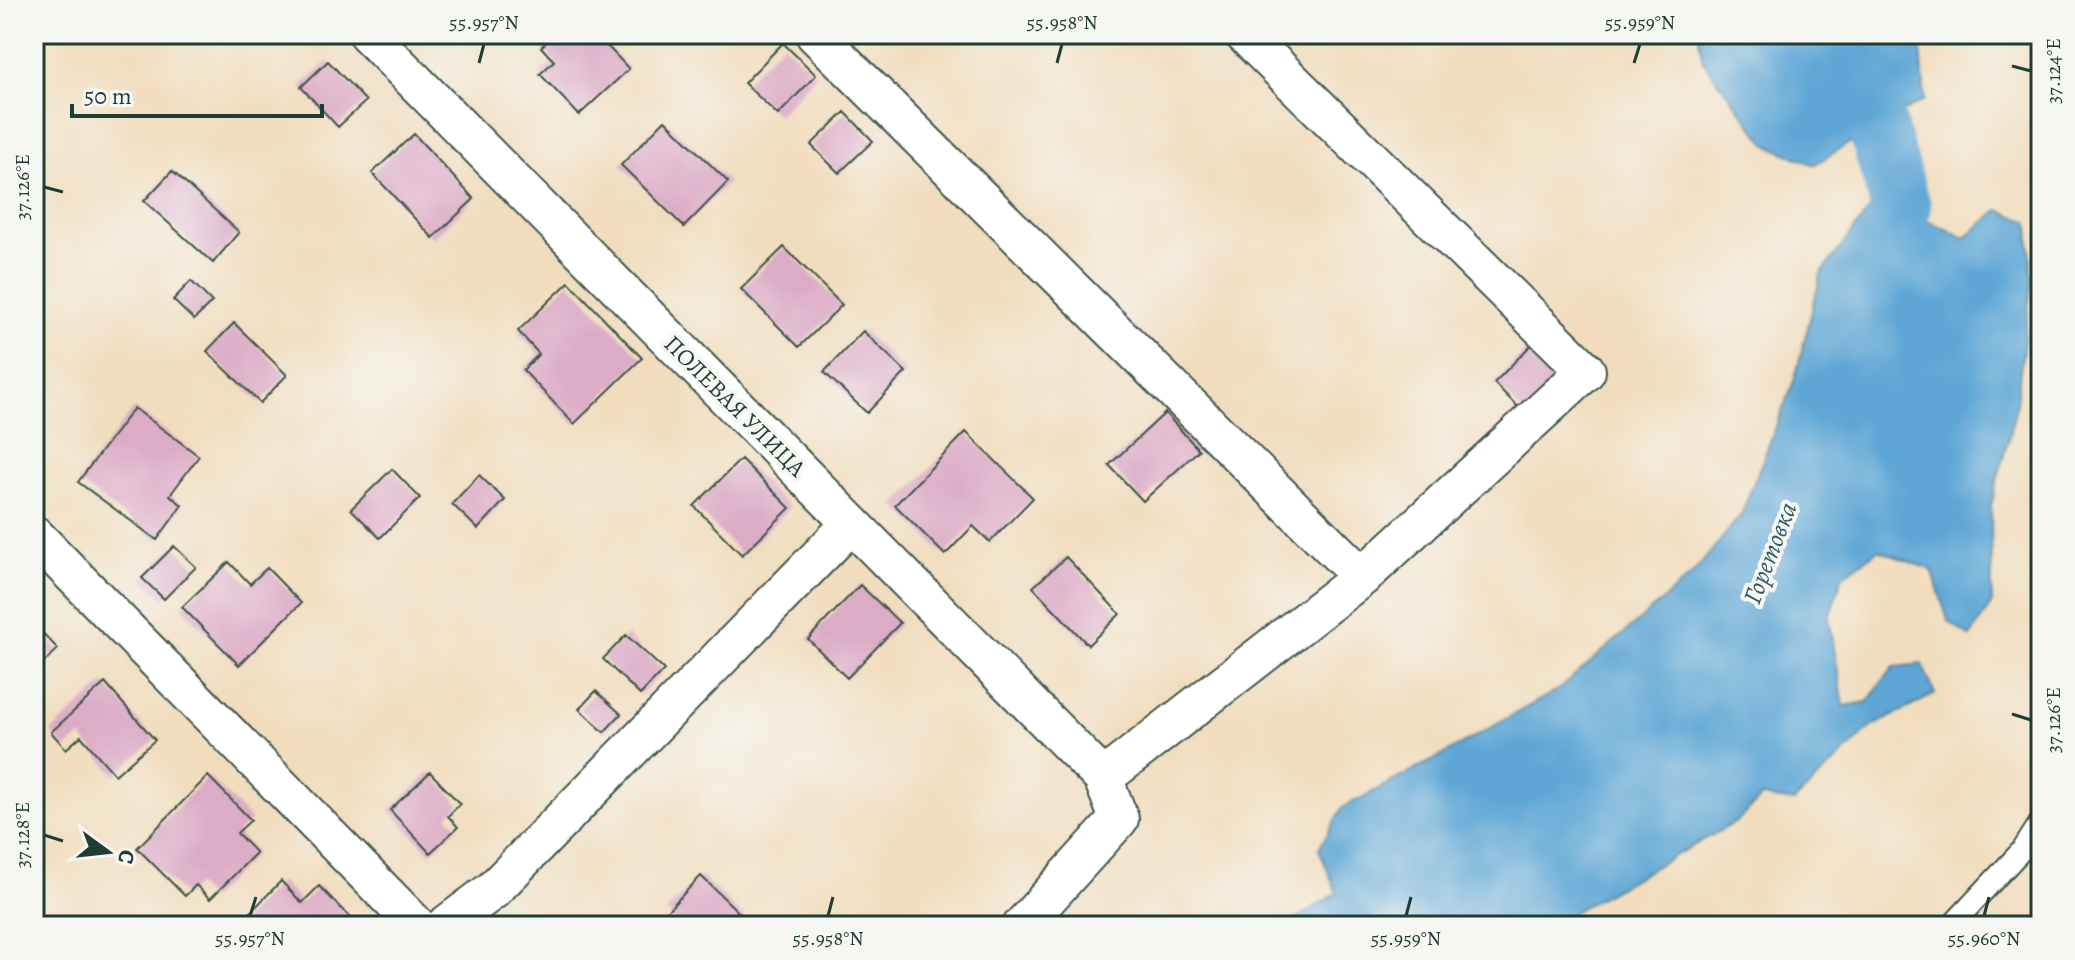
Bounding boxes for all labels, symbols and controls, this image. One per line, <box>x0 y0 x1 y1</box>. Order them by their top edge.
text: 55.957°N <box>449 9 519 36</box>
text: 55.958°N <box>1026 9 1098 36</box>
text: 55.959°N <box>1605 9 1675 36</box>
text: 37.124°E <box>2040 38 2067 104</box>
scale bar <box>72 68 322 118</box>
text: 50 m <box>84 80 132 112</box>
text: 37.126°E <box>9 154 36 220</box>
street label: ПОЛЕВАЯ УЛИЦА <box>657 328 814 485</box>
water label: Горетовка <box>1735 497 1805 609</box>
text: 37.126°E <box>2040 687 2067 753</box>
text: 37.128°E <box>9 802 36 868</box>
north arrow <box>68 812 148 892</box>
text: С <box>110 846 143 867</box>
text: 55.957°N <box>215 925 285 952</box>
text: 55.958°N <box>792 925 864 952</box>
text: 55.959°N <box>1371 925 1441 952</box>
text: 55.960°N <box>1948 925 2020 952</box>

